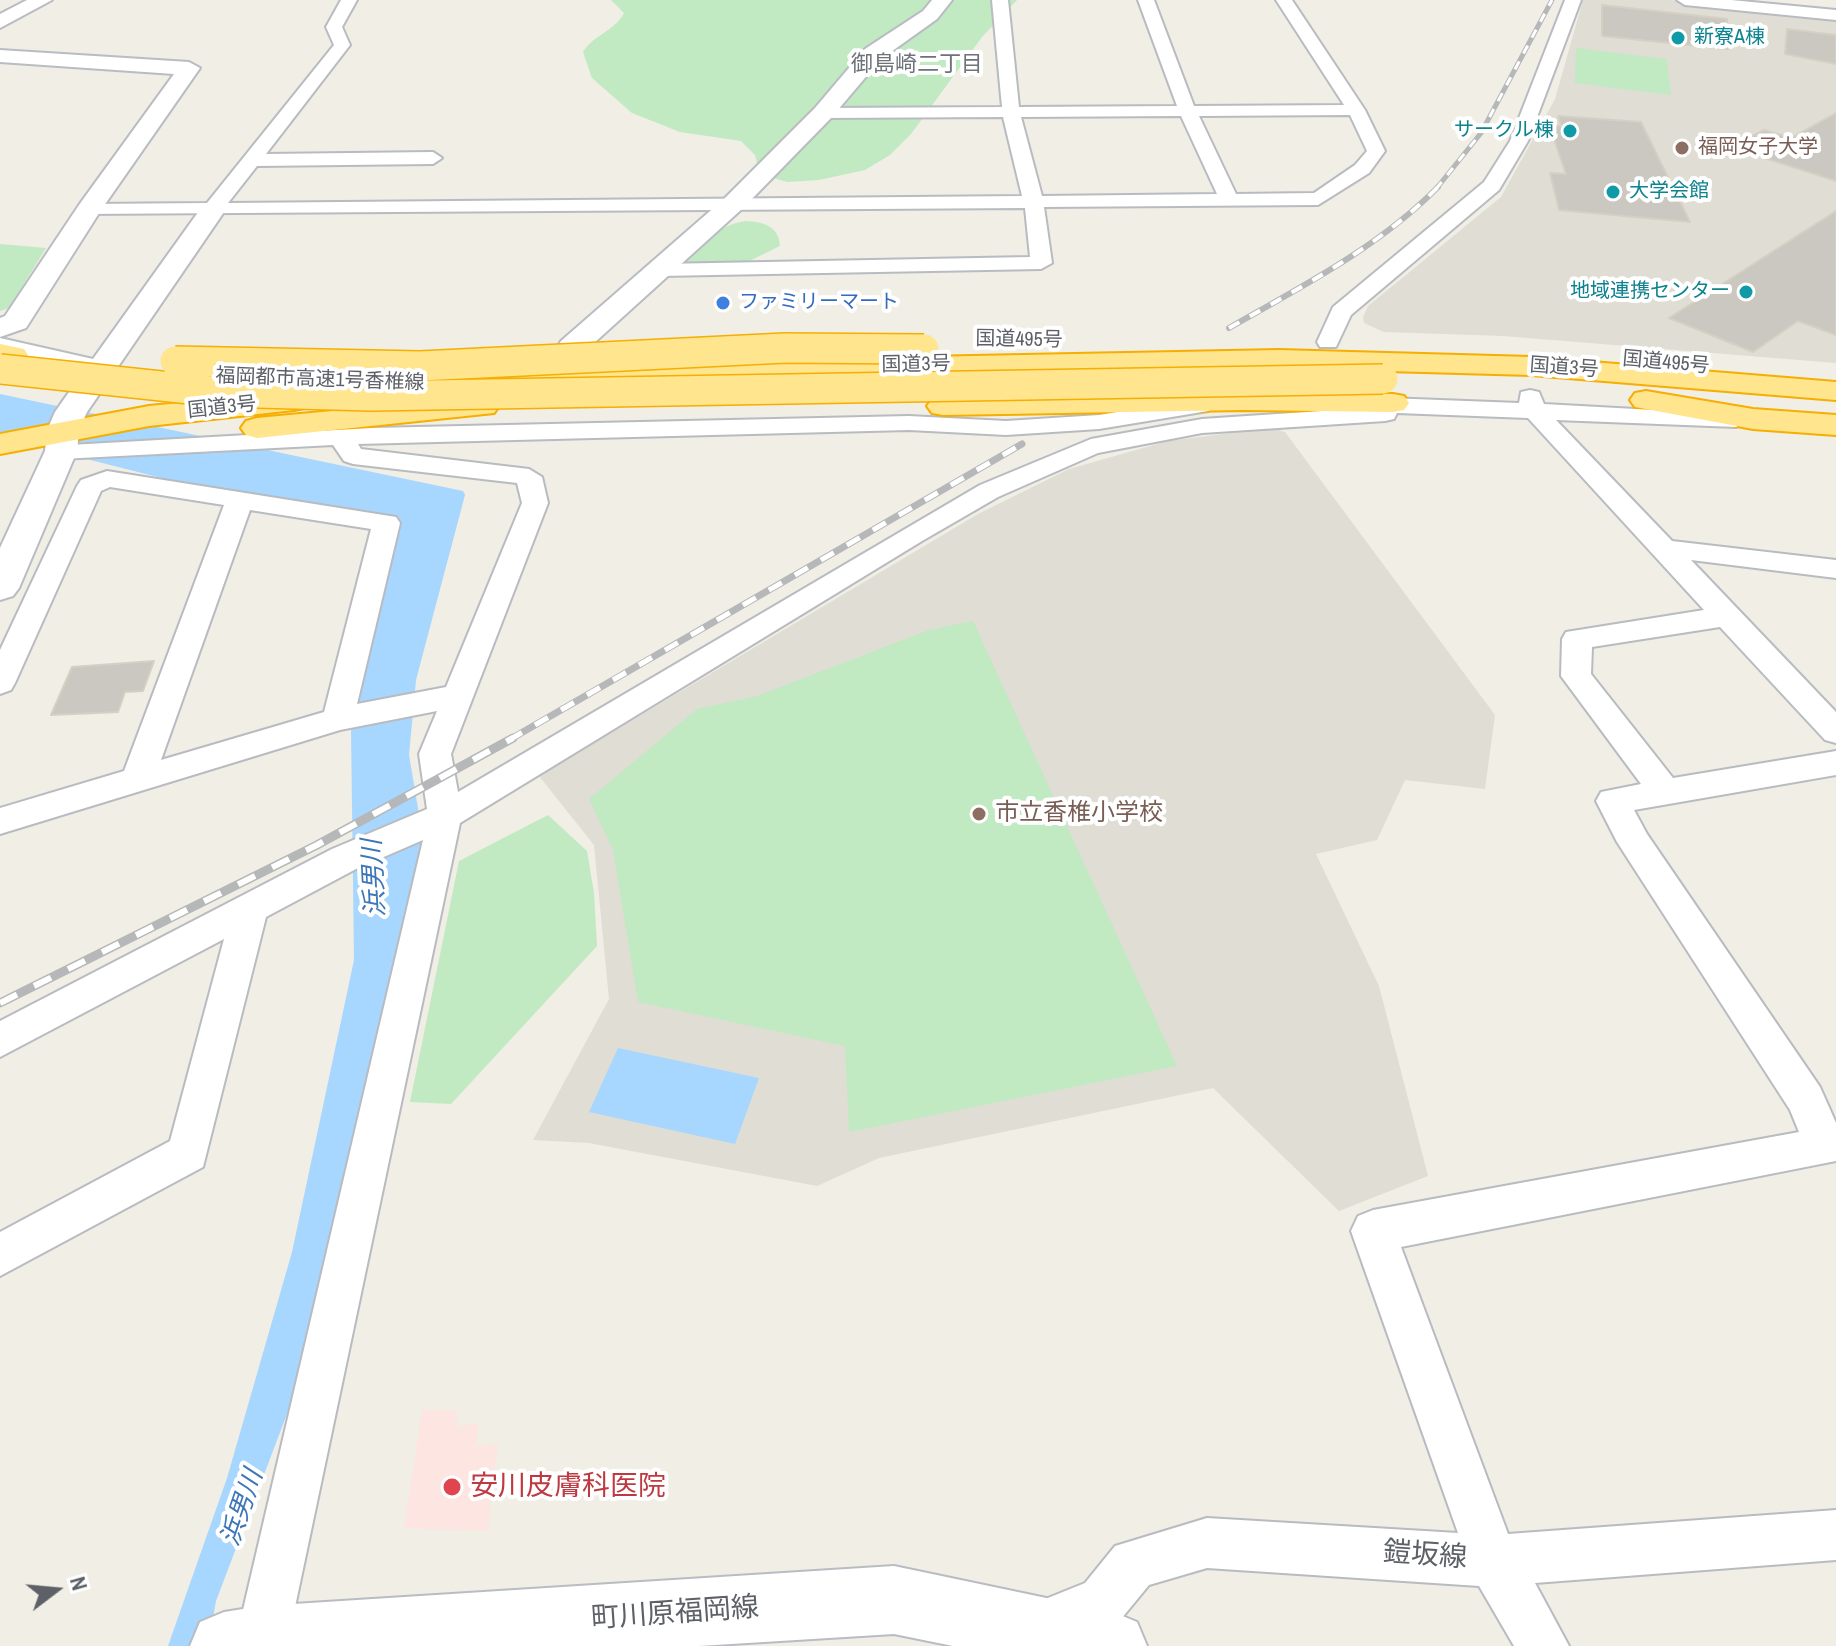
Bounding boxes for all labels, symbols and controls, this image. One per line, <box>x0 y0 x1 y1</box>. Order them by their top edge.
place label: 新寮A棟 <box>1694 26 1765 50</box>
marker: 新寮A棟 <box>1669 29 1687 47</box>
district label: 御島崎二丁目 <box>851 52 983 78</box>
place label: サークル棟 <box>1454 119 1554 143</box>
marker: サークル棟 <box>1561 122 1579 140</box>
place label: 福岡女子大学 <box>1698 136 1818 160</box>
marker: 福岡女子大学 <box>1673 139 1691 157</box>
place label: 大学会館 <box>1629 180 1709 204</box>
marker: 大学会館 <box>1604 183 1622 201</box>
place label: 地域連携センター <box>1570 280 1730 304</box>
marker: 地域連携センター <box>1737 283 1755 301</box>
place label: ファミリーマート <box>739 291 899 315</box>
marker: ファミリーマート <box>714 294 732 312</box>
street label: 国道495号 <box>975 327 1063 353</box>
street label: 国道495号 <box>1621 347 1711 379</box>
street label: 国道3号 <box>881 352 951 378</box>
street label: 国道3号 <box>1529 354 1599 382</box>
street label: 福岡都市高速1号香椎線 <box>215 364 425 396</box>
street label: 国道3号 <box>186 392 258 424</box>
place label: 市立香椎小学校 <box>995 800 1163 828</box>
marker: 市立香椎小学校 <box>970 805 988 823</box>
water label: 浜男川 <box>357 838 393 918</box>
water label: 浜男川 <box>216 1466 270 1550</box>
place label: 安川皮膚科医院 <box>470 1470 666 1504</box>
marker: 安川皮膚科医院 <box>441 1476 463 1498</box>
street label: 鎧坂線 <box>1382 1536 1468 1576</box>
north arrow <box>16 1550 96 1630</box>
text: N <box>63 1573 95 1594</box>
street label: 町川原福岡線 <box>590 1591 760 1637</box>

